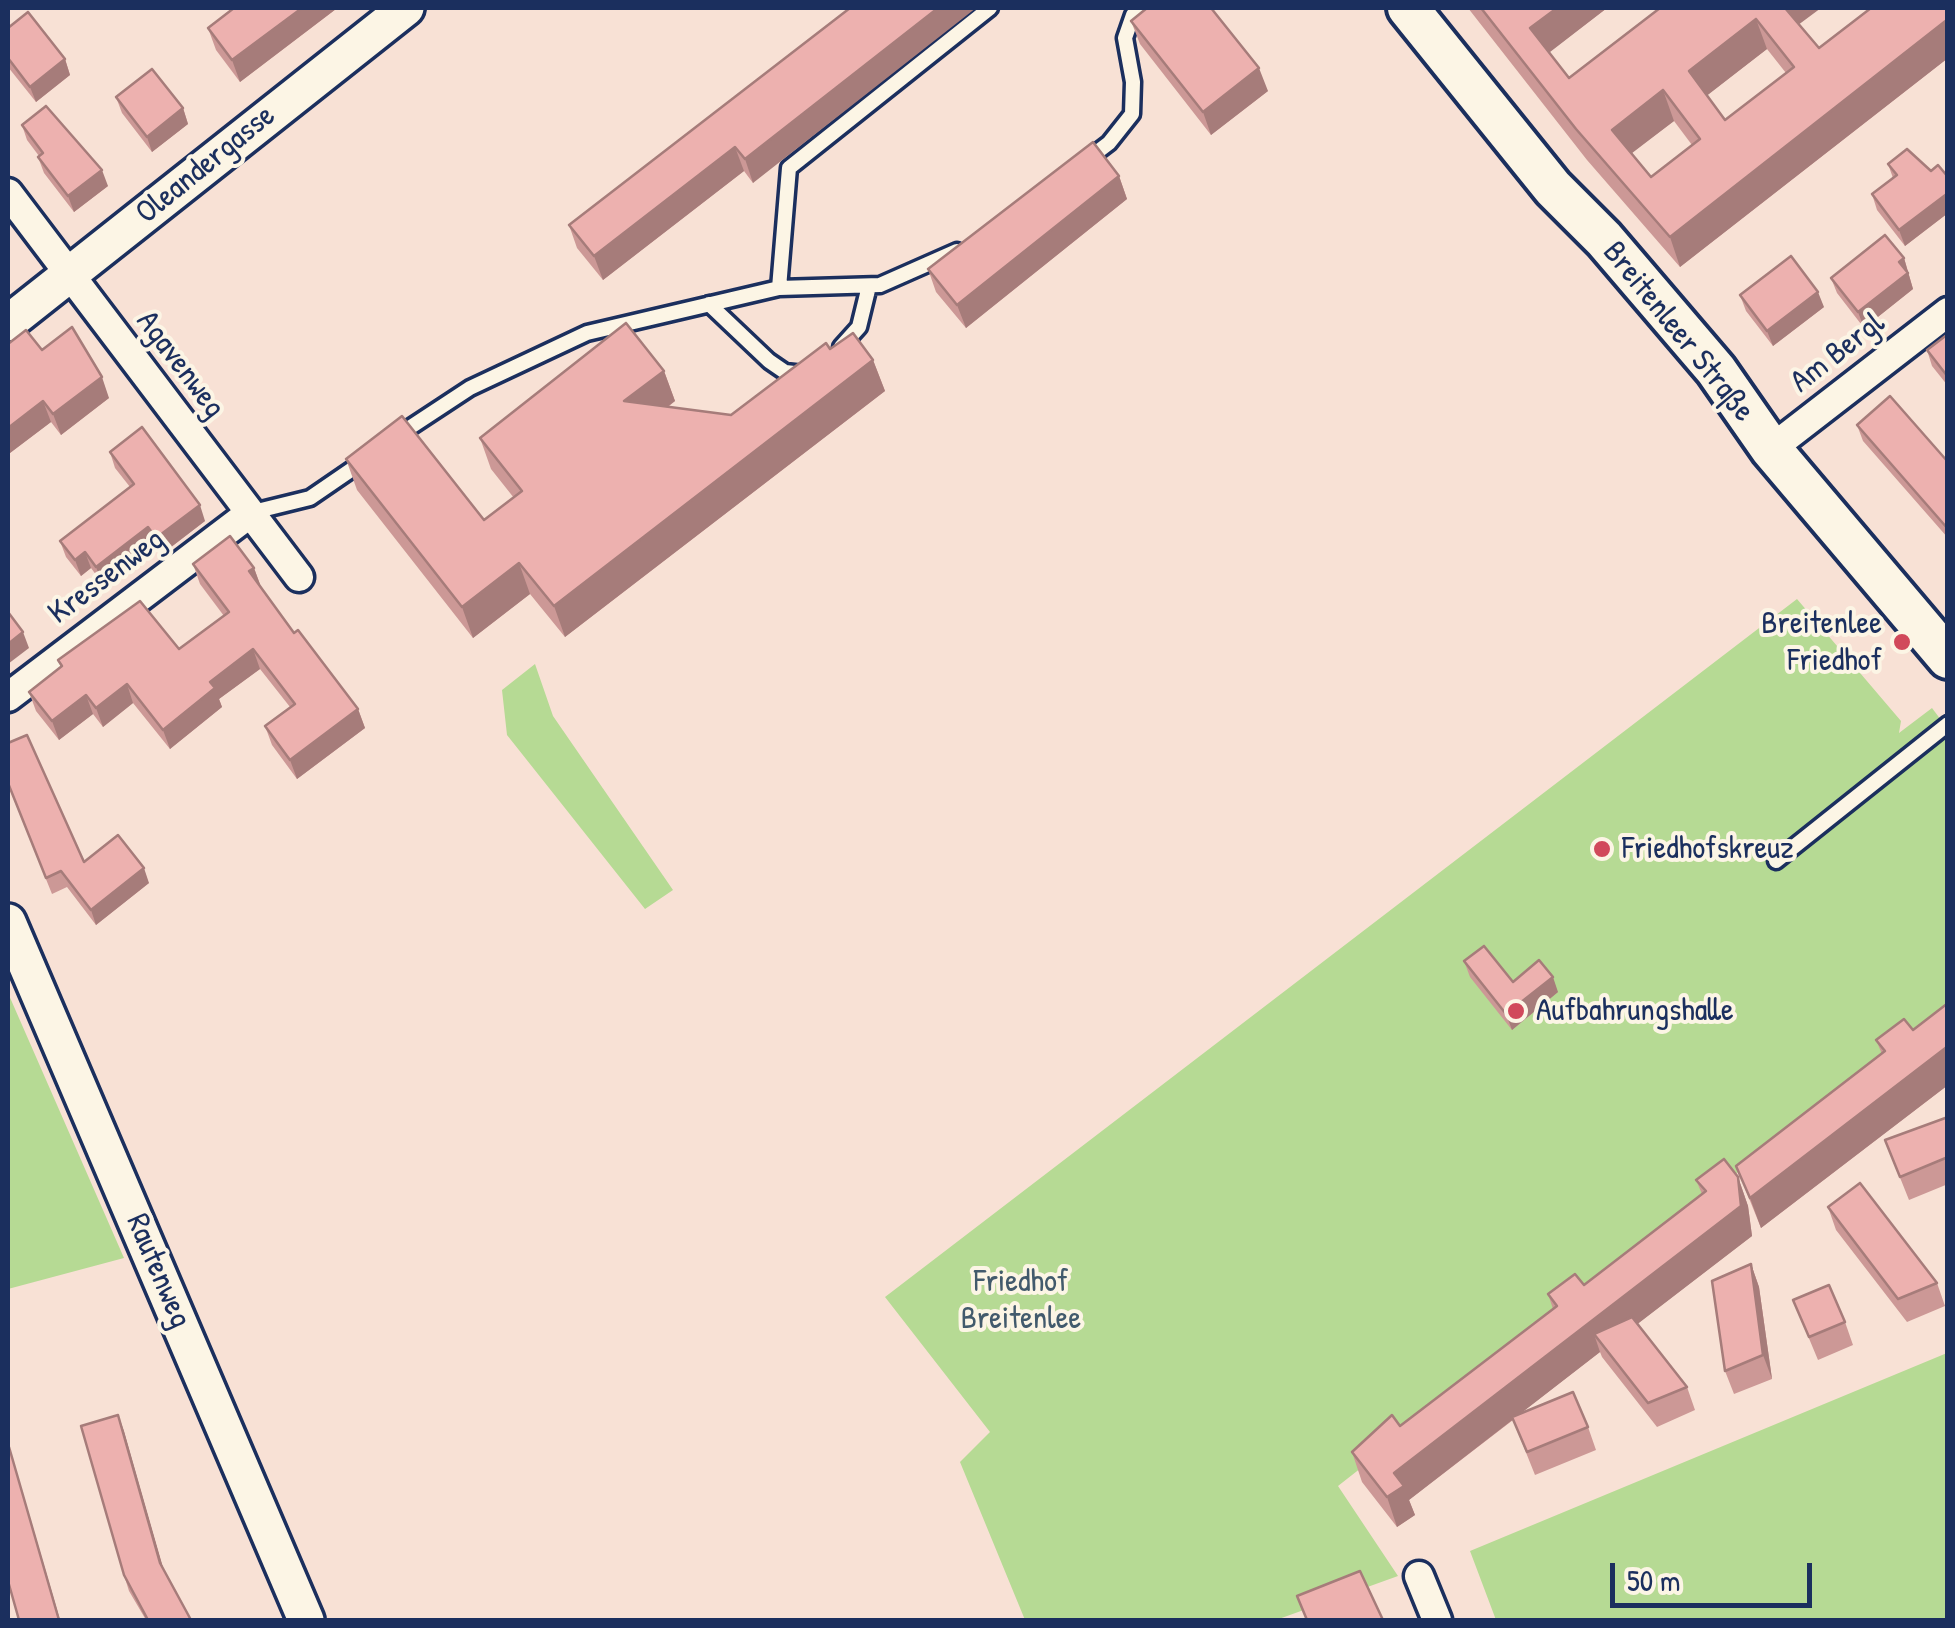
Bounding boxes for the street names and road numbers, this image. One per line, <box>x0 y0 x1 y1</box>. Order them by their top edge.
street label: Oleandergasse <box>129 97 283 233</box>
street label: Breitenleer Straße <box>1594 234 1762 430</box>
street label: Agavenweg <box>127 304 233 426</box>
street label: Am Bergl <box>1783 304 1893 402</box>
street label: Kressenweg <box>41 521 173 633</box>
street label: Rautenweg <box>117 1208 199 1334</box>

